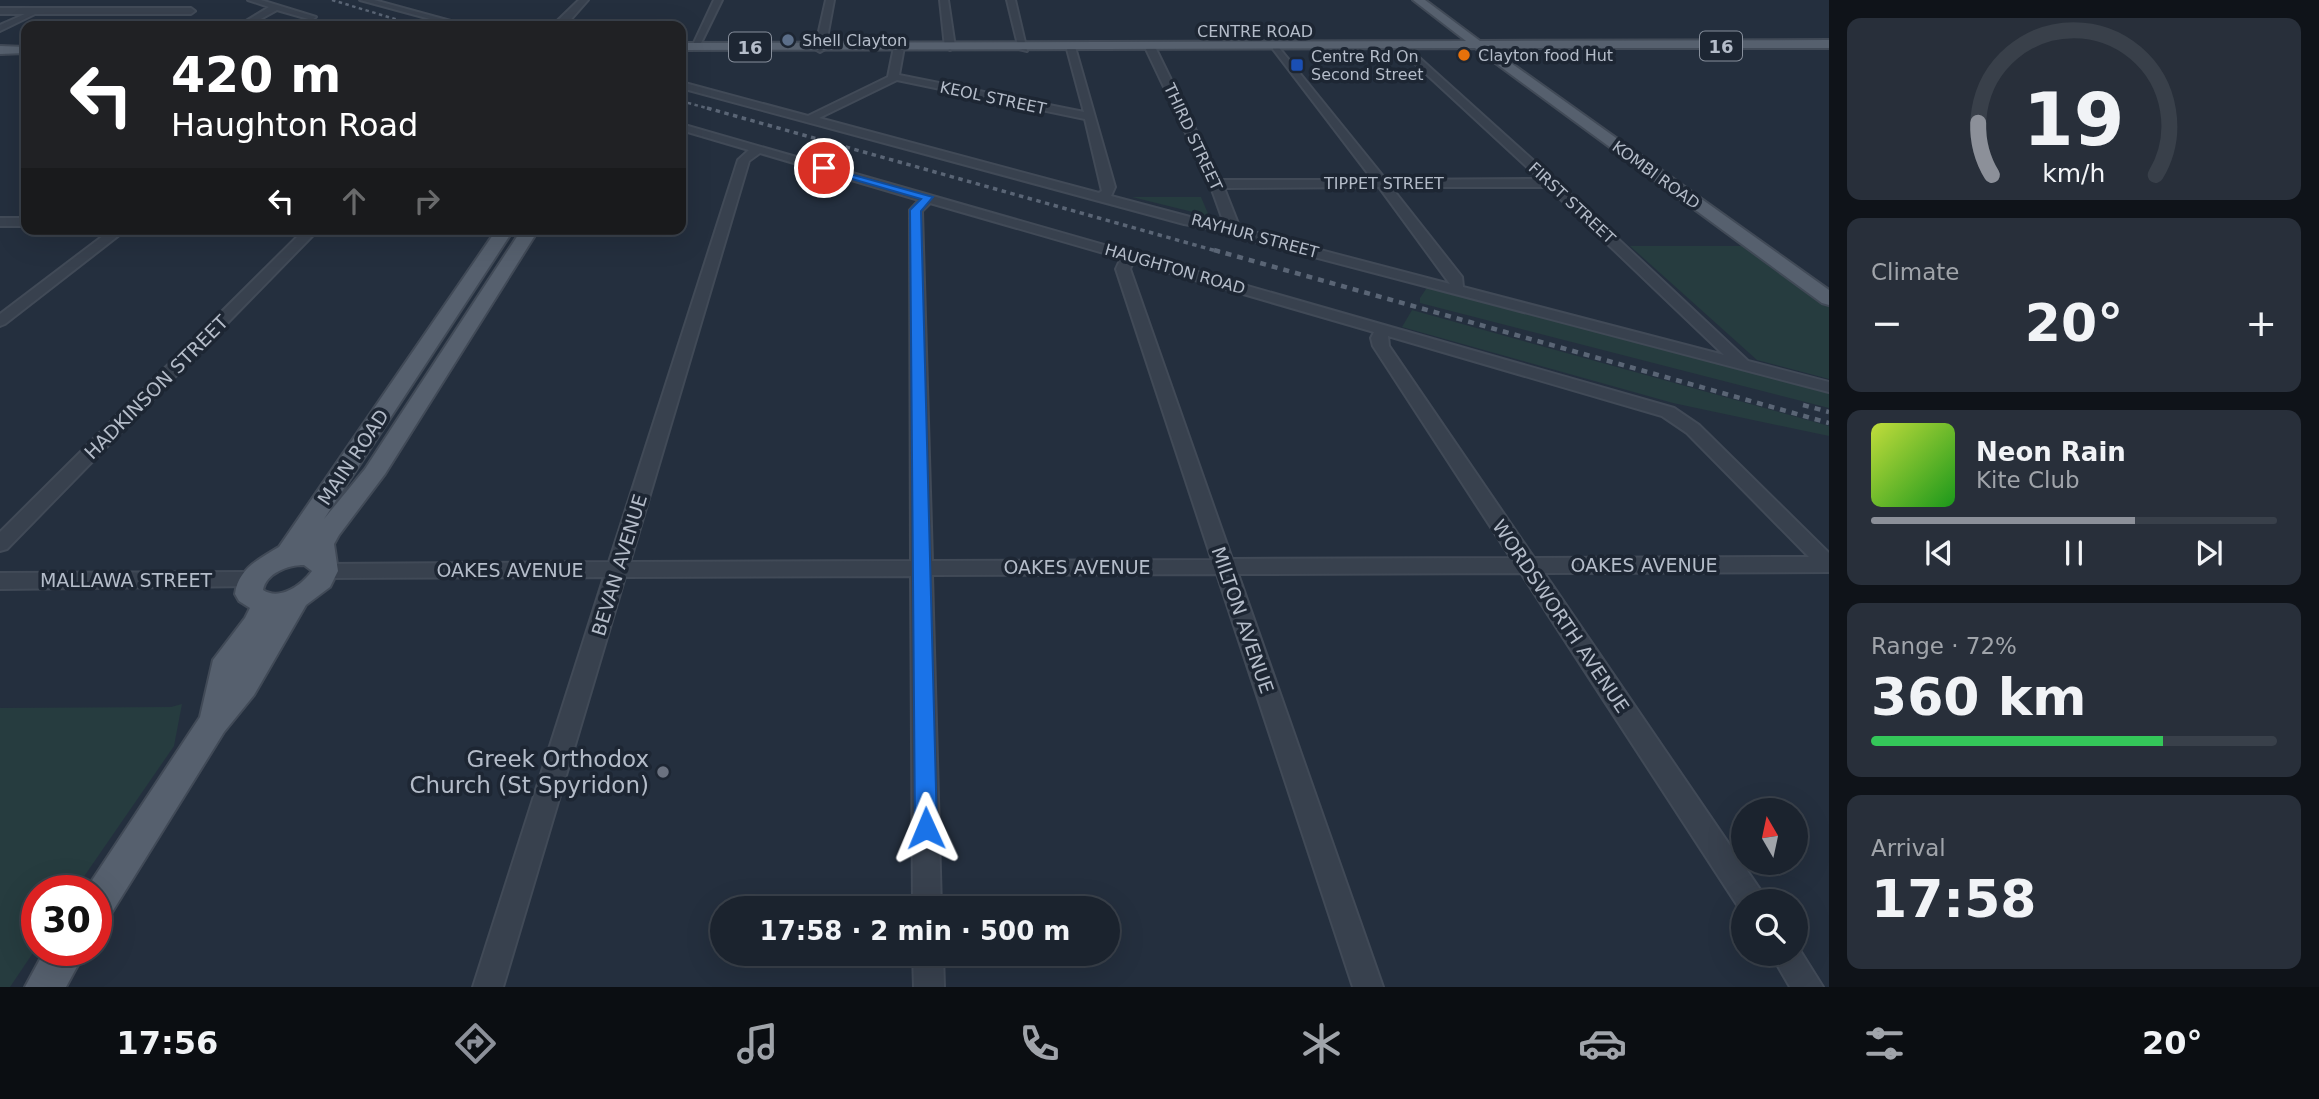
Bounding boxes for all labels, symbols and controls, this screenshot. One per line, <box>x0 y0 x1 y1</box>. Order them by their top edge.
street label: CENTRE ROAD <box>1197 22 1313 41</box>
place label: Shell Clayton <box>802 31 907 50</box>
road number: 16 <box>729 32 771 62</box>
marker: Shell Clayton <box>780 32 796 48</box>
road number: 16 <box>1700 32 1742 60</box>
place label: Clayton food Hut <box>1478 46 1613 65</box>
text: 420 m <box>171 47 341 104</box>
place label: Centre Rd On Second Street <box>1311 47 1424 84</box>
marker: Clayton food Hut <box>1456 47 1472 63</box>
icon: left <box>56 49 147 140</box>
marker: Centre Rd On Second Street <box>1289 57 1305 73</box>
street label: KEOL STREET <box>938 77 1048 119</box>
text: 19 <box>2023 77 2125 162</box>
street label: THIRD STREET <box>1159 79 1226 194</box>
text: Haughton Road <box>171 106 418 144</box>
street label: KOMBI ROAD <box>1609 137 1703 213</box>
pin <box>794 138 854 198</box>
icon: arrive <box>805 149 843 187</box>
street label: FIRST STREET <box>1525 158 1619 248</box>
text: km/h <box>2042 159 2106 188</box>
street label: TIPPET STREET <box>1323 174 1444 193</box>
icon: left <box>262 182 300 220</box>
icon: ahead <box>335 182 373 220</box>
icon: right <box>408 182 446 220</box>
street label: RAYHUR STREET <box>1189 210 1321 262</box>
street label: HAUGHTON ROAD <box>1103 240 1247 298</box>
text: Climate <box>1871 259 1960 285</box>
text: 20° <box>2025 293 2123 353</box>
text: − <box>1871 301 1903 345</box>
text: + <box>2245 301 2277 345</box>
street label: HADKINSON STREET <box>80 310 233 463</box>
street label: MAIN ROAD <box>313 405 393 509</box>
text: Neon Rain <box>1976 437 2126 467</box>
text: Kite Club <box>1976 467 2080 493</box>
street label: BEVAN AVENUE <box>587 492 651 638</box>
street label: WORDSWORTH AVENUE <box>1488 515 1634 717</box>
icon: previous <box>1920 534 1958 572</box>
icon: pause <box>2055 534 2093 572</box>
icon: next <box>2190 534 2228 572</box>
street label: MILTON AVENUE <box>1208 544 1278 696</box>
street label: OAKES AVENUE <box>1570 554 1718 576</box>
street label: OAKES AVENUE <box>1003 556 1151 578</box>
street label: OAKES AVENUE <box>436 559 584 581</box>
street label: MALLAWA STREET <box>40 569 213 591</box>
text: Range · 72% <box>1871 633 2017 659</box>
text: 360 km <box>1871 667 2086 727</box>
place label: Greek Orthodox Church (St Spyridon) <box>410 746 649 798</box>
marker: Greek Orthodox Church (St Spyridon) <box>655 764 671 780</box>
position arrow <box>889 791 963 865</box>
north arrow <box>1731 798 1808 875</box>
map controls <box>1731 798 1808 966</box>
text: Arrival <box>1871 835 1946 861</box>
text: 17:58 <box>1871 869 2037 929</box>
speed limit sign: 30 <box>21 875 112 966</box>
button: search <box>1731 889 1808 966</box>
text: 17:58 · 2 min · 500 m <box>760 916 1070 946</box>
icon: directions <box>451 1019 500 1068</box>
icon: music <box>733 1019 782 1068</box>
icon: phone <box>1015 1019 1064 1068</box>
icon: climate <box>1297 1019 1346 1068</box>
icon: car <box>1578 1019 1627 1068</box>
icon: filters <box>1860 1019 1909 1068</box>
text: 17:56 <box>116 1024 218 1062</box>
text: 20° <box>2142 1024 2202 1062</box>

